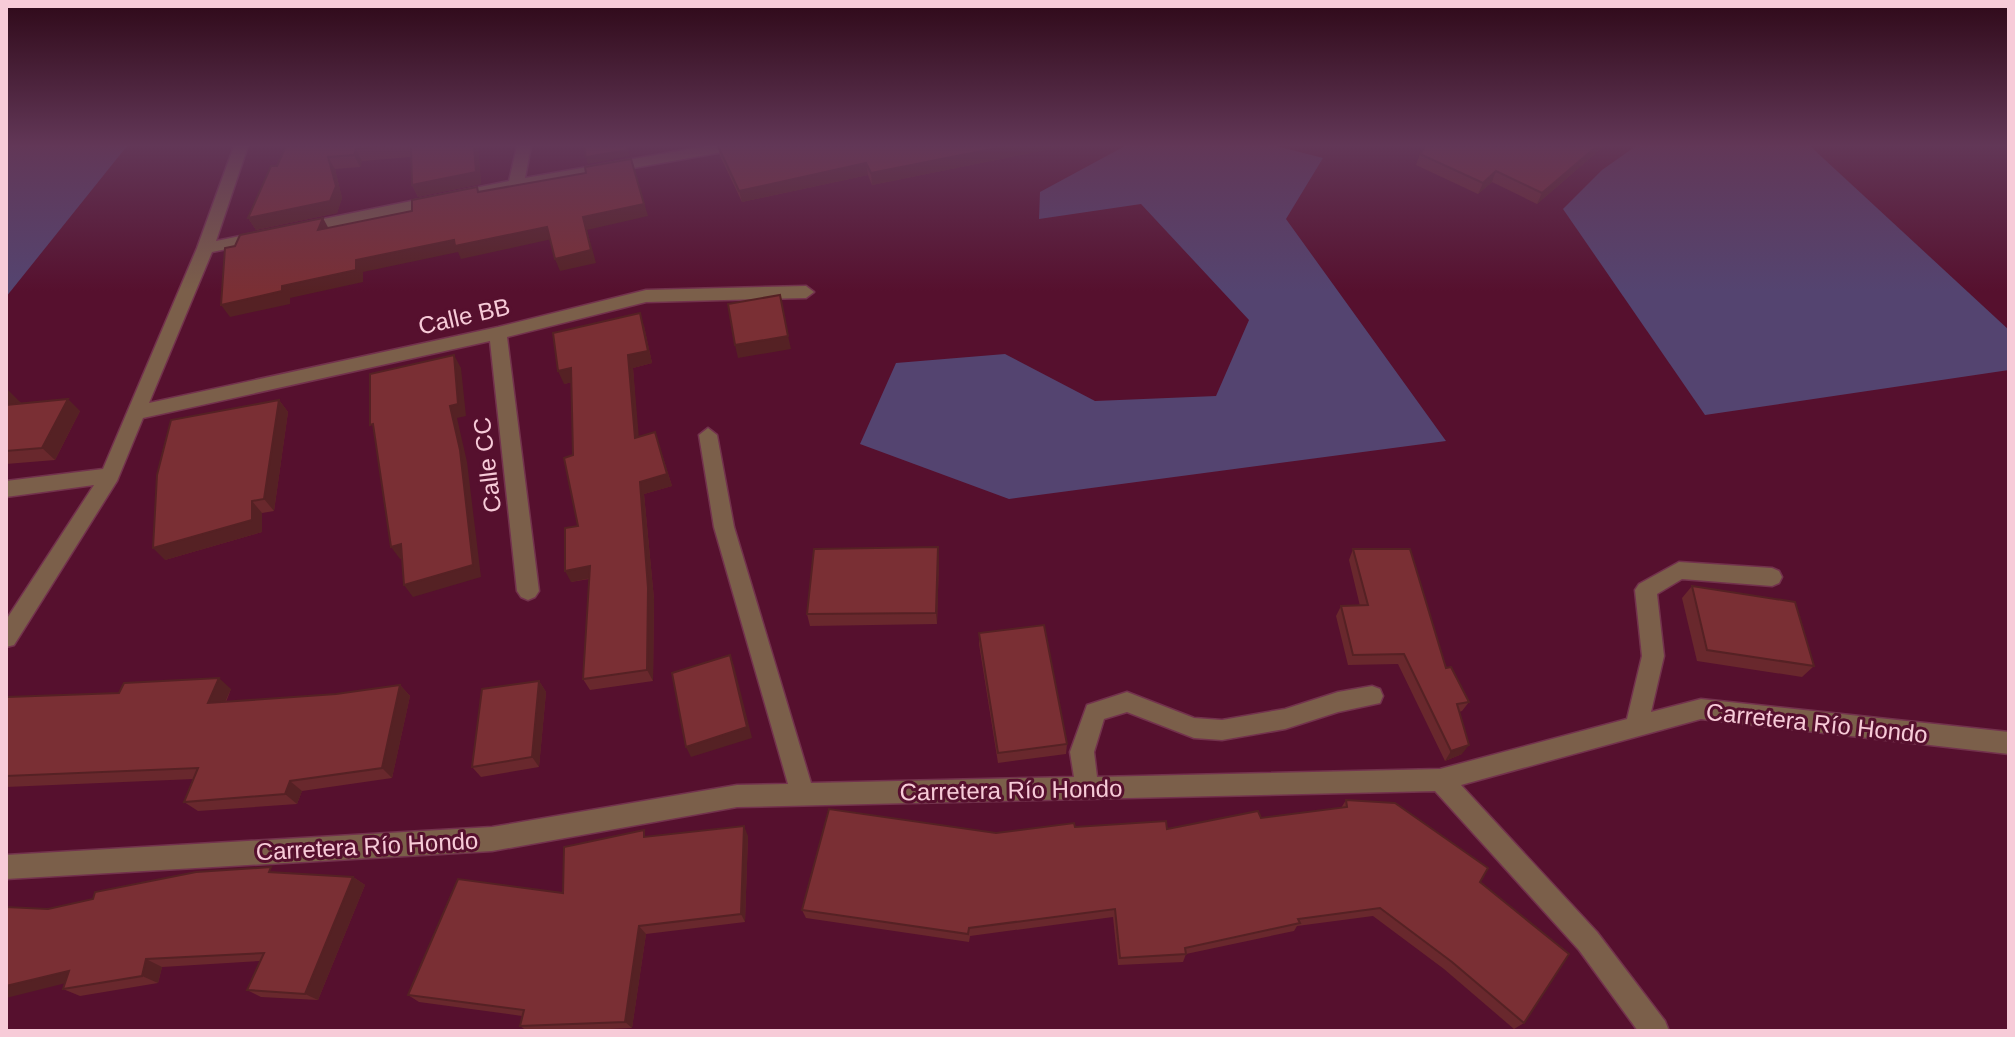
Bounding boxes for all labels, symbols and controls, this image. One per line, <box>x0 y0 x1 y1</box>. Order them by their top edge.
street label: Calle BB <box>415 292 513 340</box>
street label: Calle CC <box>468 416 506 514</box>
street label: Carretera Río Hondo <box>1705 698 1929 748</box>
street label: Carretera Río Hondo <box>899 775 1123 805</box>
street label: Carretera Río Hondo <box>255 827 479 865</box>

